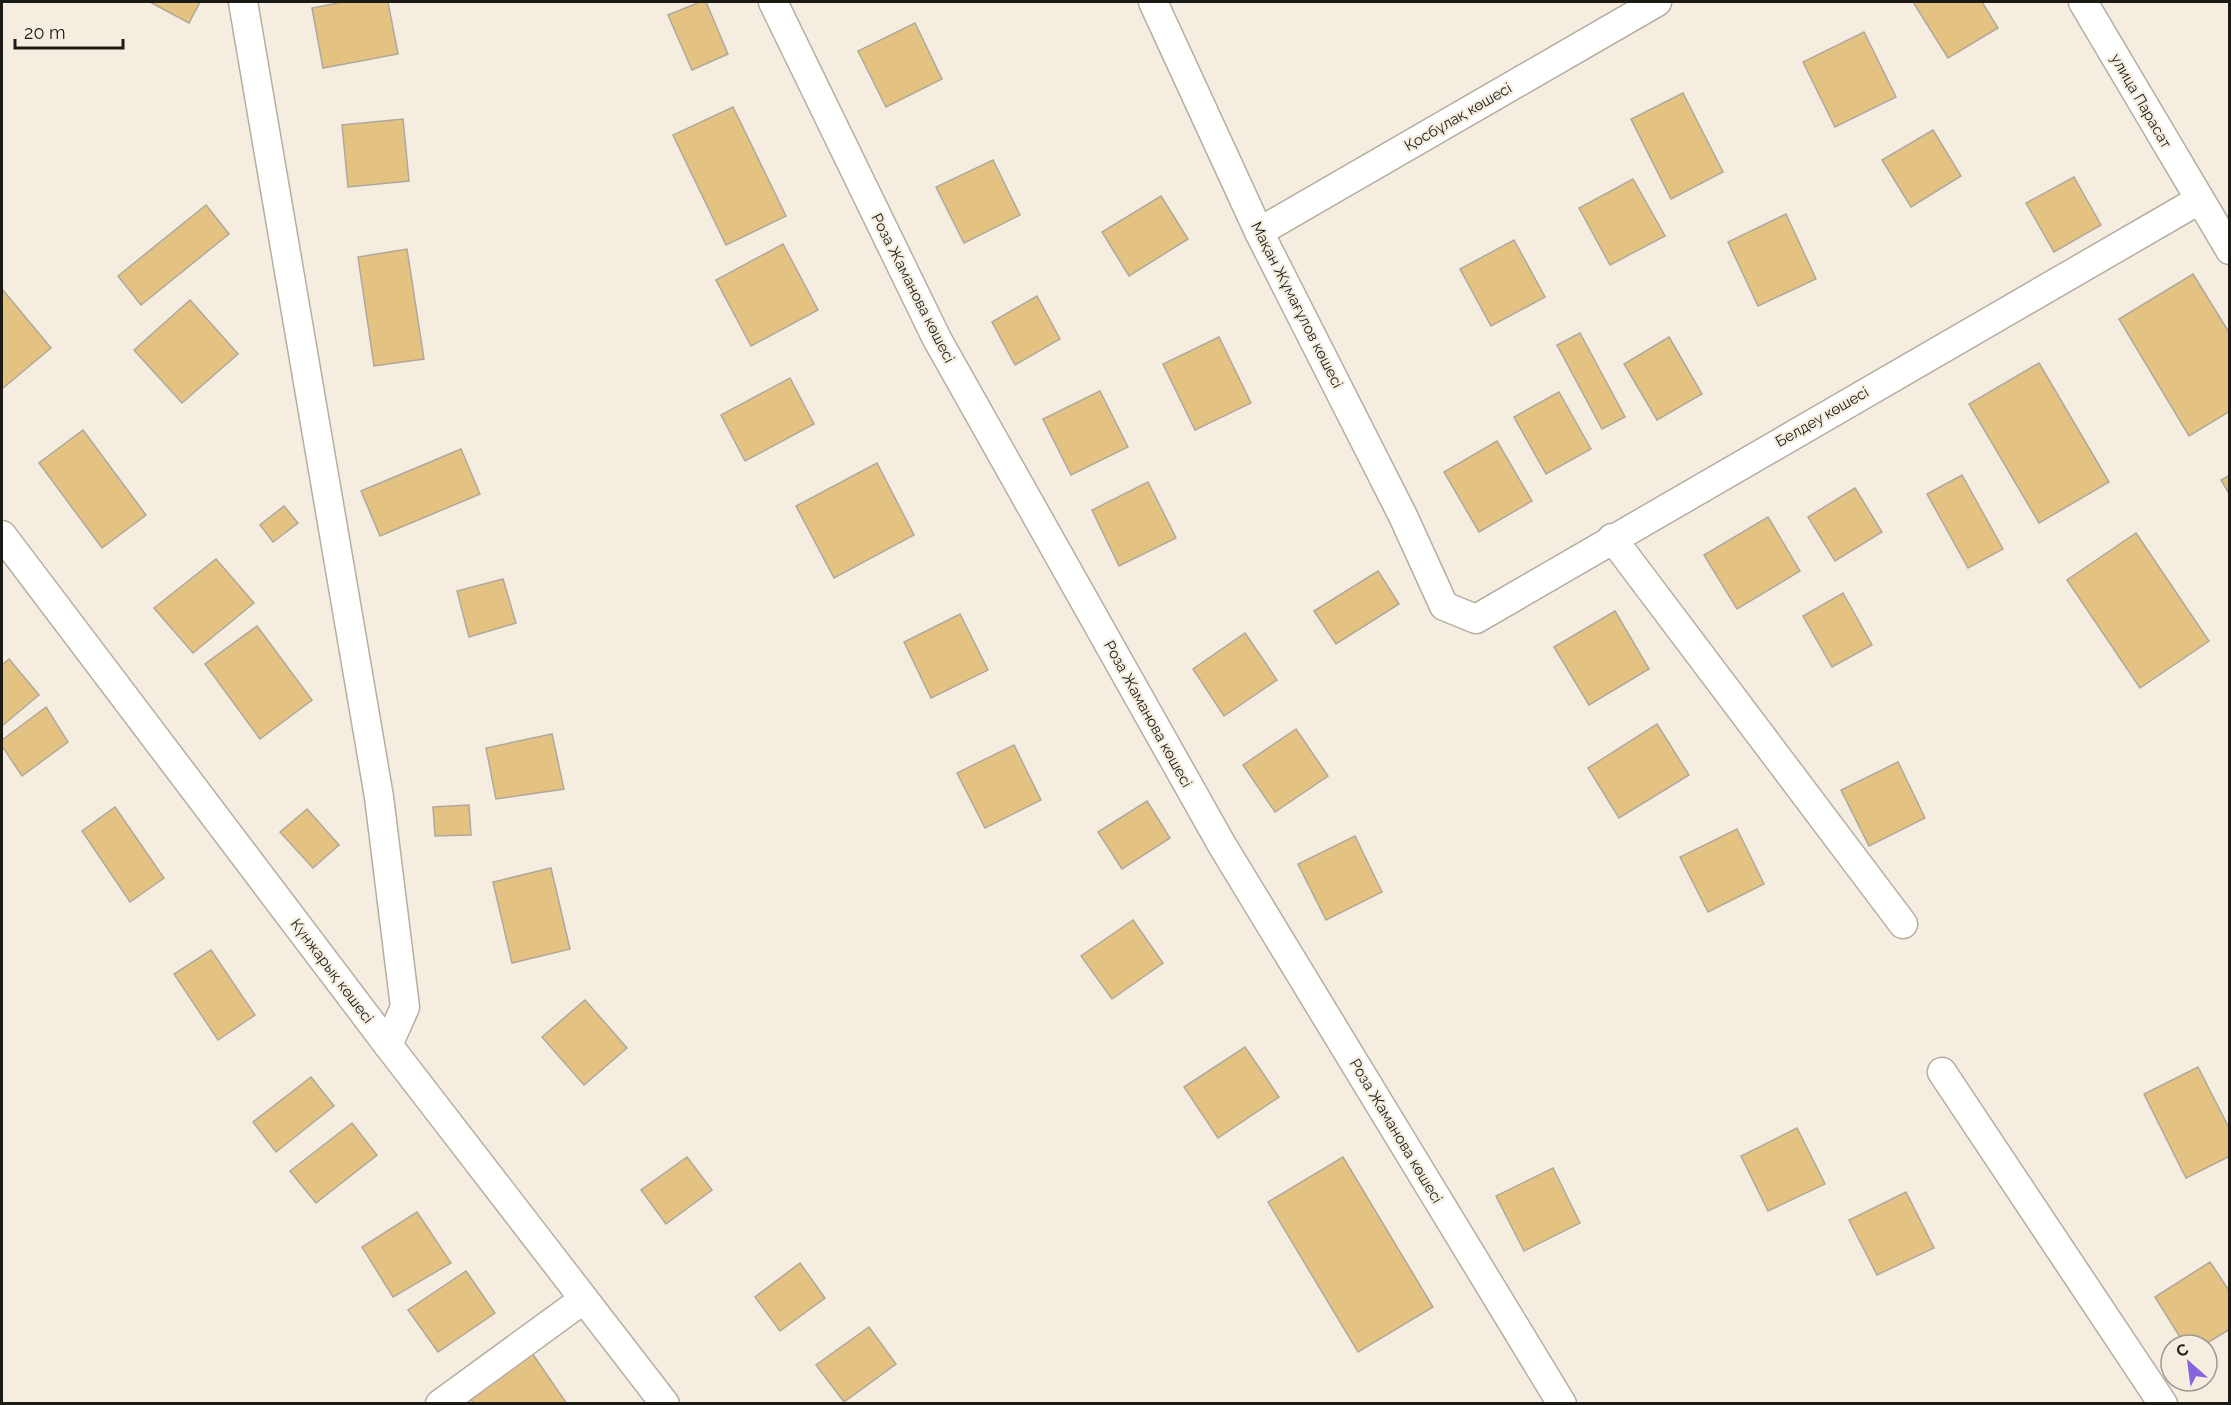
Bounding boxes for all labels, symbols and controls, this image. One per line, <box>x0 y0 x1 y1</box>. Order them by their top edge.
scale bar <box>15 12 123 50</box>
text: 20 m <box>24 22 66 43</box>
street label: улица Парасат <box>2107 51 2175 151</box>
street label: Қосбұлақ көшесі <box>1401 79 1515 155</box>
street label: Роза Жаманова көшесі <box>868 210 958 366</box>
street label: Мақан Жұмағұлов көшесі <box>1247 219 1347 391</box>
street label: Белдеу көшесі <box>1772 383 1872 451</box>
street label: Роза Жаманова көшесі <box>1100 637 1196 791</box>
street label: Күнжарық көшесі <box>287 915 377 1027</box>
street label: Роза Жаманова көшесі <box>1346 1056 1446 1206</box>
north arrow <box>2159 1333 2219 1393</box>
text: С <box>2173 1339 2192 1361</box>

